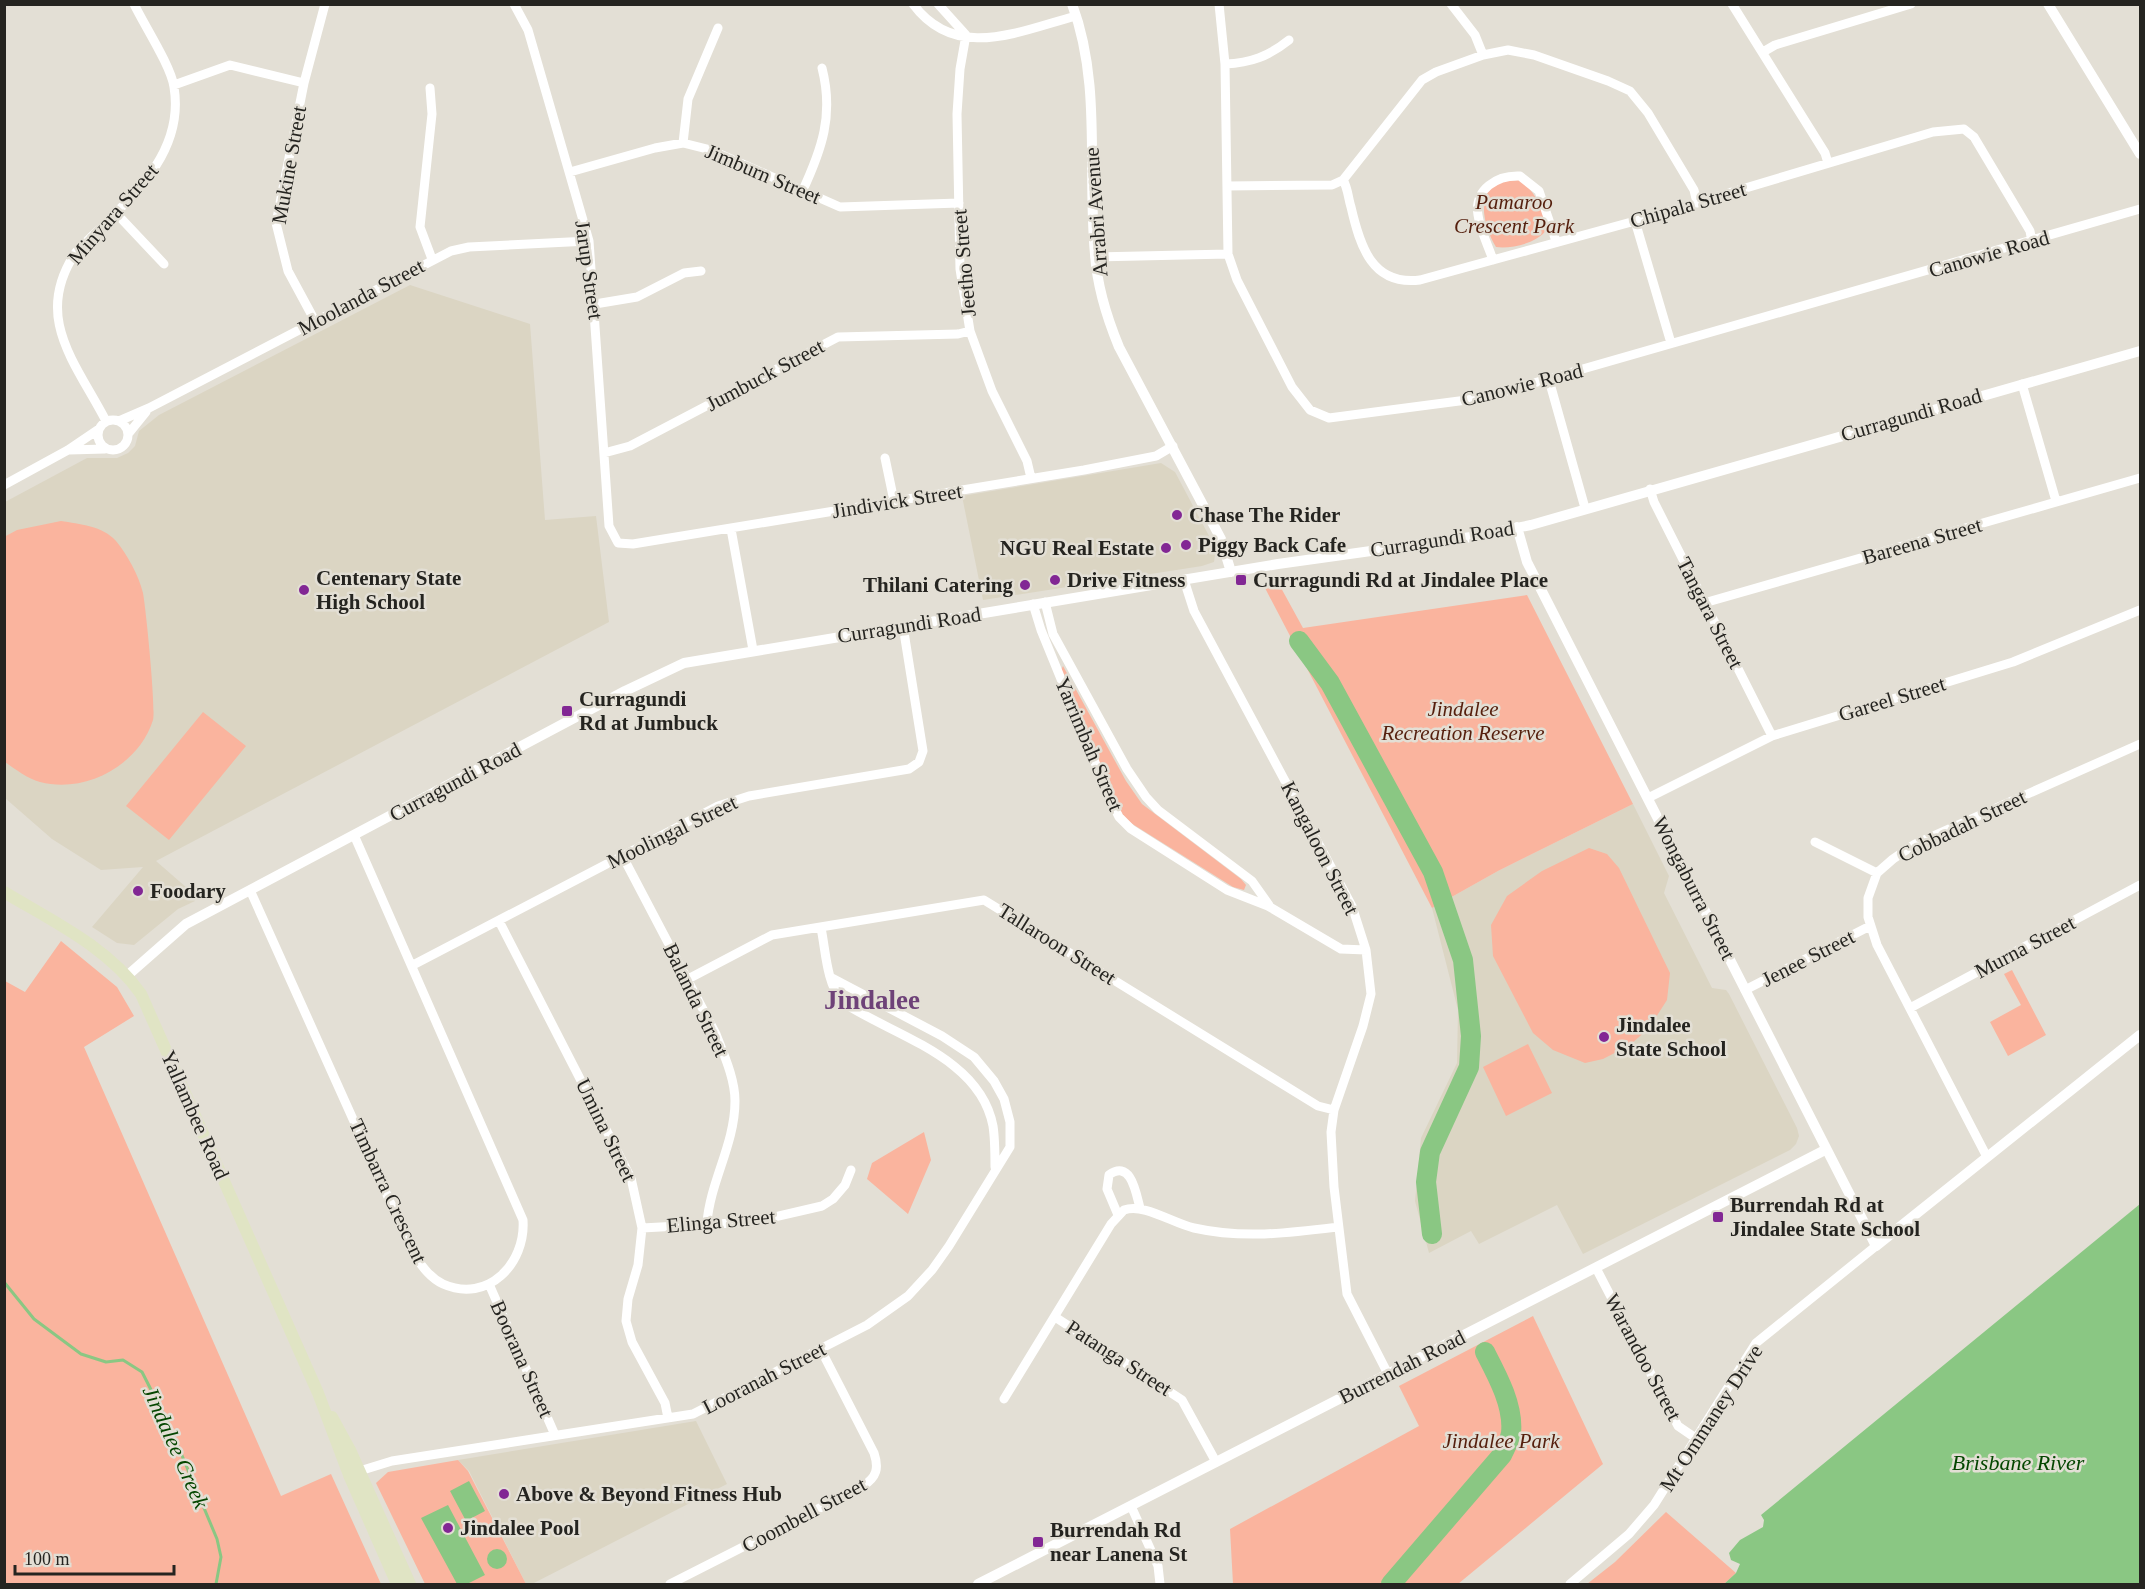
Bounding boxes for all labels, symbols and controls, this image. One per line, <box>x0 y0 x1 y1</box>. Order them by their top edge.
street label: Mukine Street <box>267 104 311 226</box>
street label: Jimburn Street <box>702 139 824 209</box>
street label: Arrabri Avenue <box>1080 147 1112 277</box>
street label: Minyara Street <box>63 159 163 269</box>
street label: Chipala Street <box>1627 177 1749 233</box>
park label: Pamaroo Crescent Park <box>1454 190 1575 238</box>
street label: Jeetho Street <box>947 208 981 318</box>
street label: Jarup Street <box>570 219 608 321</box>
street label: Canowie Road <box>1926 225 2052 283</box>
street label: Moolanda Street <box>294 254 428 340</box>
street label: Jumbuck Street <box>702 334 828 416</box>
street label: Canowie Road <box>1459 358 1586 412</box>
street label: Curragundi Road <box>1838 383 1985 447</box>
street label: Jindivick Street <box>830 479 964 523</box>
place label: Chase The Rider <box>1189 503 1340 527</box>
marker: Chase The Rider <box>1170 508 1184 522</box>
street label: Bareena Street <box>1860 512 1985 569</box>
street label: Curragundi Road <box>1368 516 1516 562</box>
place label: Piggy Back Cafe <box>1198 533 1346 557</box>
place label: NGU Real Estate <box>1000 536 1154 560</box>
marker: Piggy Back Cafe <box>1179 538 1193 552</box>
marker: NGU Real Estate <box>1159 541 1173 555</box>
street label: Tangara Street <box>1672 553 1748 673</box>
place label: Centenary State High School <box>316 566 461 614</box>
place label: Drive Fitness <box>1067 568 1185 592</box>
place label: Curragundi Rd at Jindalee Place <box>1253 568 1548 592</box>
place label: Thilani Catering <box>863 573 1013 597</box>
marker: Drive Fitness <box>1048 573 1062 587</box>
marker: Curragundi Rd at Jindalee Place <box>1234 573 1248 587</box>
marker: Thilani Catering <box>1018 578 1032 592</box>
marker: Centenary State High School <box>297 583 311 597</box>
street label: Curragundi Road <box>835 602 983 648</box>
street label: Gareel Street <box>1836 671 1948 727</box>
street label: Yarrimbah Street <box>1050 673 1128 815</box>
place label: Curragundi Rd at Jumbuck <box>579 687 718 735</box>
park label: Jindalee Recreation Reserve <box>1380 697 1545 745</box>
marker: Curragundi Rd at Jumbuck <box>560 704 574 718</box>
street label: Curragundi Road <box>385 737 525 827</box>
street label: Kangaloon Street <box>1276 777 1364 919</box>
street label: Cobbadah Street <box>1894 785 2030 867</box>
street label: Moolingal Street <box>603 790 741 874</box>
street label: Wongaburra Street <box>1648 812 1741 964</box>
place label: Foodary <box>150 879 226 903</box>
marker: Foodary <box>131 884 145 898</box>
street label: Tallaroon Street <box>994 898 1120 990</box>
street label: Murna Street <box>1971 910 2079 983</box>
street label: Jenee Street <box>1758 924 1859 992</box>
street label: Balanda Street <box>658 939 734 1061</box>
district label: Jindalee <box>824 985 920 1015</box>
place label: Jindalee State School <box>1616 1013 1726 1061</box>
marker: Jindalee State School <box>1597 1030 1611 1044</box>
street label: Yallambee Road <box>156 1047 234 1184</box>
street label: Umina Street <box>571 1075 641 1185</box>
street label: Timbarra Crescent <box>344 1115 432 1267</box>
place label: Burrendah Rd at Jindalee State School <box>1730 1193 1920 1241</box>
street label: Elinga Street <box>666 1204 777 1238</box>
marker: Burrendah Rd at Jindalee State School <box>1711 1210 1725 1224</box>
street label: Warandoo Street <box>1600 1290 1687 1425</box>
street label: Boorana Street <box>486 1297 559 1421</box>
street label: Patanga Street <box>1062 1315 1176 1401</box>
street label: Burrendah Road <box>1335 1325 1469 1409</box>
street label: Looranah Street <box>699 1337 830 1419</box>
street label: Mt Ommaney Drive <box>1655 1340 1767 1496</box>
water label: Jindalee Creek <box>138 1382 215 1513</box>
park label: Jindalee Park <box>1442 1429 1560 1453</box>
water label: Brisbane River <box>1952 1450 2085 1475</box>
street label: Coombell Street <box>738 1472 870 1558</box>
place label: Above & Beyond Fitness Hub <box>516 1482 782 1506</box>
marker: Above & Beyond Fitness Hub <box>497 1487 511 1501</box>
place label: Jindalee Pool <box>460 1516 580 1540</box>
place label: Burrendah Rd near Lanena St <box>1050 1518 1187 1566</box>
marker: Jindalee Pool <box>441 1521 455 1535</box>
marker: Burrendah Rd near Lanena St <box>1031 1535 1045 1549</box>
scale bar <box>15 1538 174 1576</box>
text: 100 m <box>24 1549 70 1569</box>

